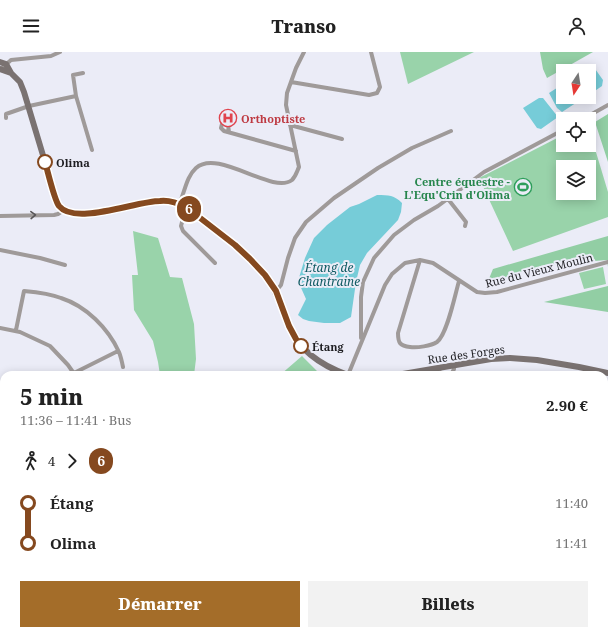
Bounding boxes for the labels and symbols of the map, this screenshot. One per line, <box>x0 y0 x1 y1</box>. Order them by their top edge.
north arrow <box>556 64 596 104</box>
hospital icon: Orthoptiste <box>218 108 238 128</box>
place label: Orthoptiste <box>241 111 305 126</box>
marker: Olima <box>37 154 53 170</box>
place label: Olima <box>56 155 90 170</box>
place label: Centre équestre - L'Equ'Crin d'Olima <box>404 174 511 202</box>
sports icon: Centre équestre - L'Equ'Crin d'Olima <box>513 177 533 197</box>
line badge: 6 <box>176 196 202 222</box>
one-way arrow <box>29 211 36 220</box>
street label: Rue du Vieux Moulin <box>484 249 594 291</box>
water label: Étang de Chantraine <box>298 259 360 290</box>
marker: Étang <box>293 338 309 354</box>
place label: Étang <box>312 339 345 354</box>
street label: Rue des Forges <box>426 341 506 367</box>

